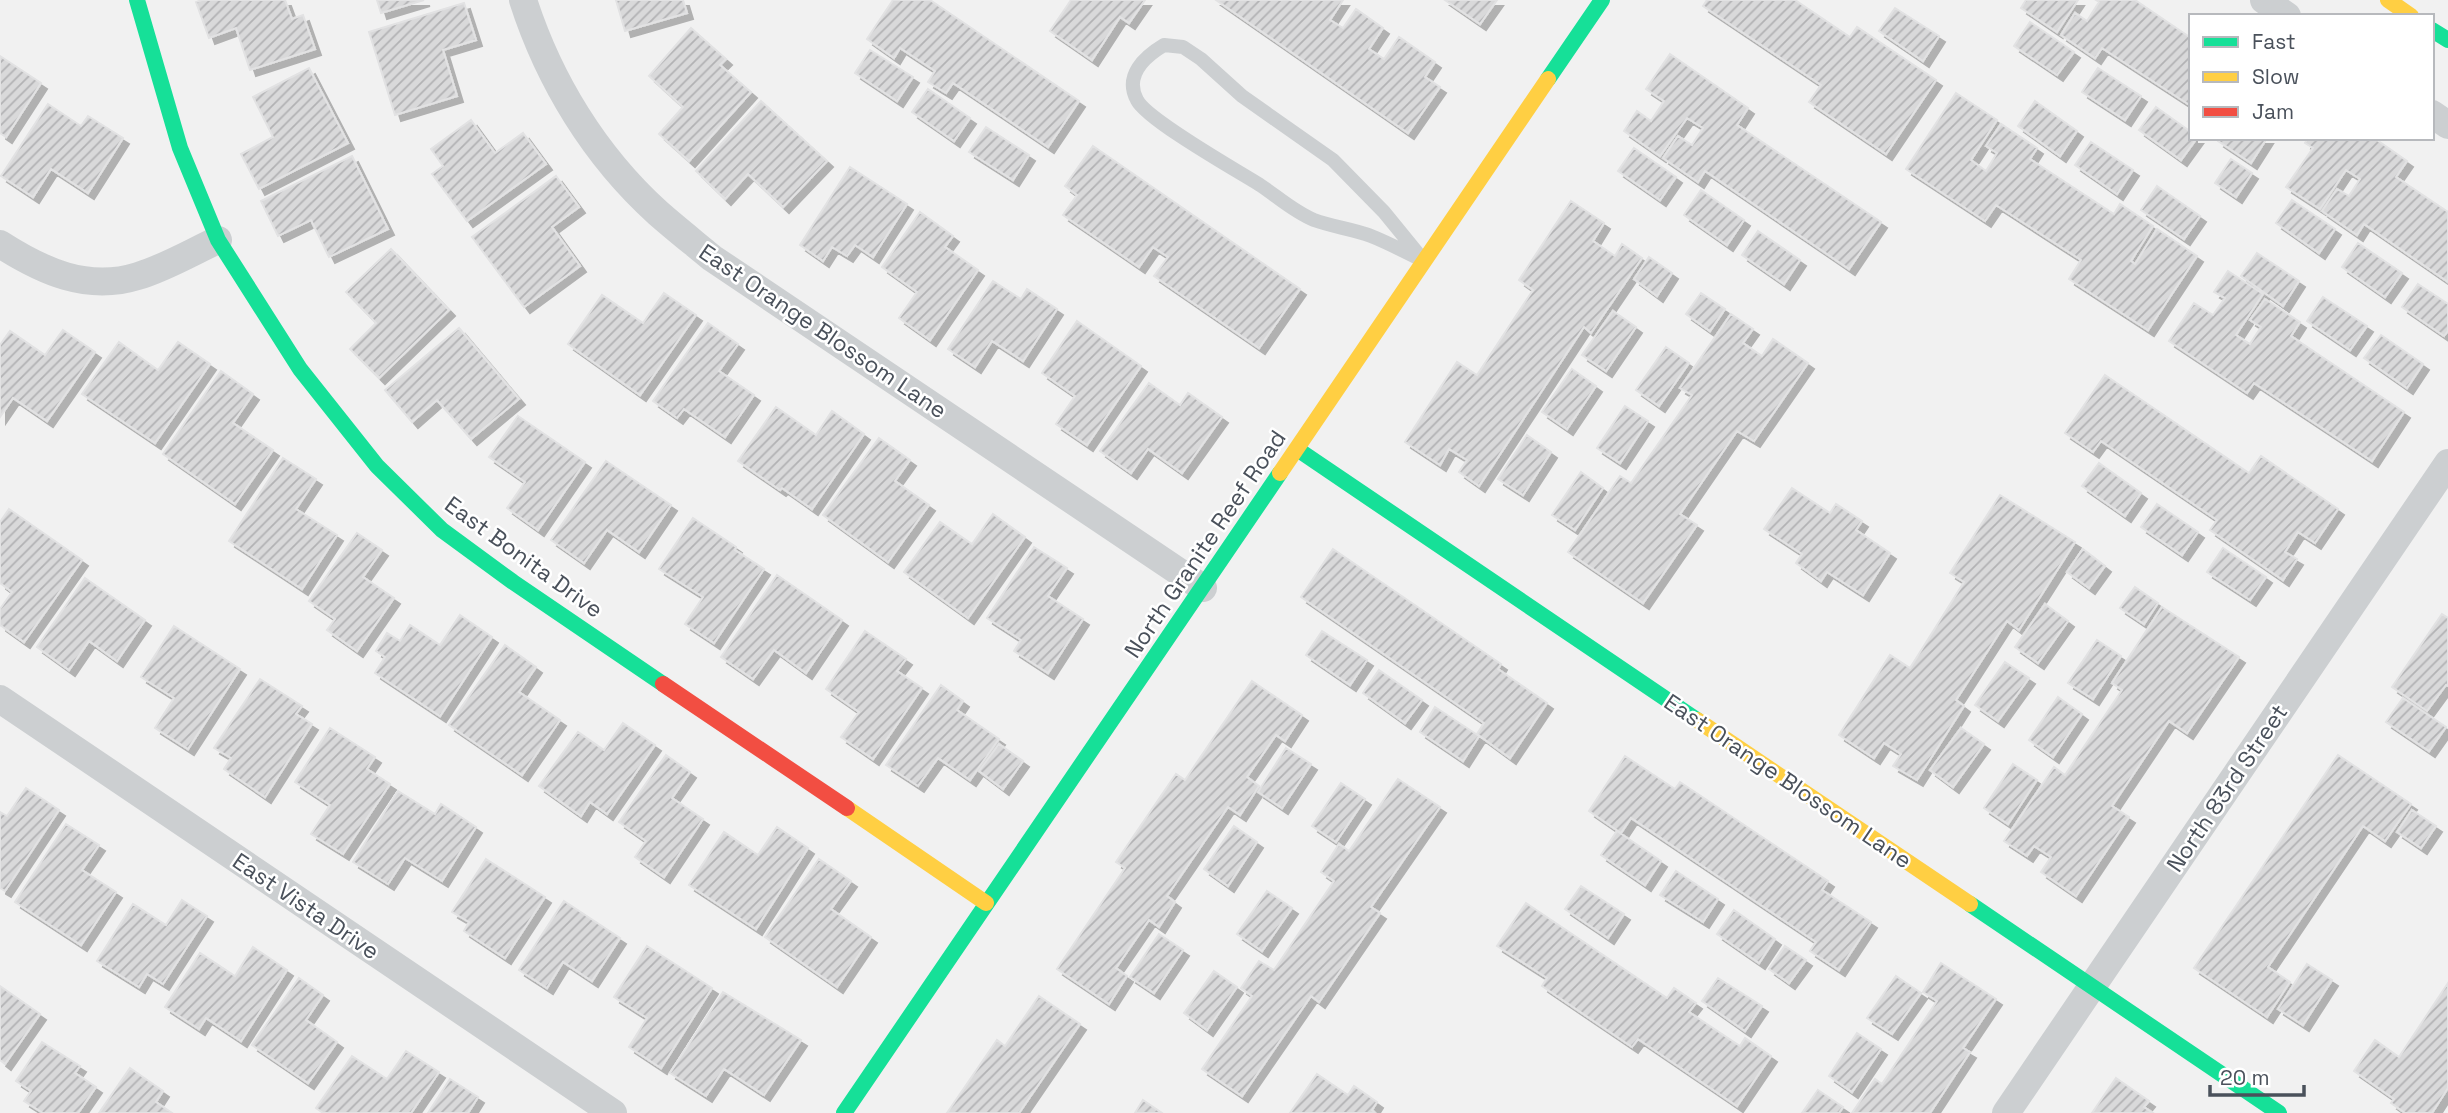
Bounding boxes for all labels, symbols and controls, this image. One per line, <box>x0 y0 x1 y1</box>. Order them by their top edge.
legend <box>2189 14 2434 140</box>
text: Fast <box>2252 28 2296 55</box>
text: Slow <box>2252 63 2300 90</box>
text: Jam <box>2252 98 2294 125</box>
street label: East Orange Blossom Lane <box>693 237 953 425</box>
street label: North Granite Reef Road <box>1117 424 1293 664</box>
street label: East Bonita Drive <box>439 490 609 624</box>
street label: East Orange Blossom Lane <box>1658 687 1918 875</box>
street label: North 83rd Street <box>2160 698 2294 878</box>
street label: East Vista Drive <box>227 846 385 966</box>
scale bar <box>2210 1054 2304 1098</box>
text: 20 m <box>2220 1064 2270 1091</box>

